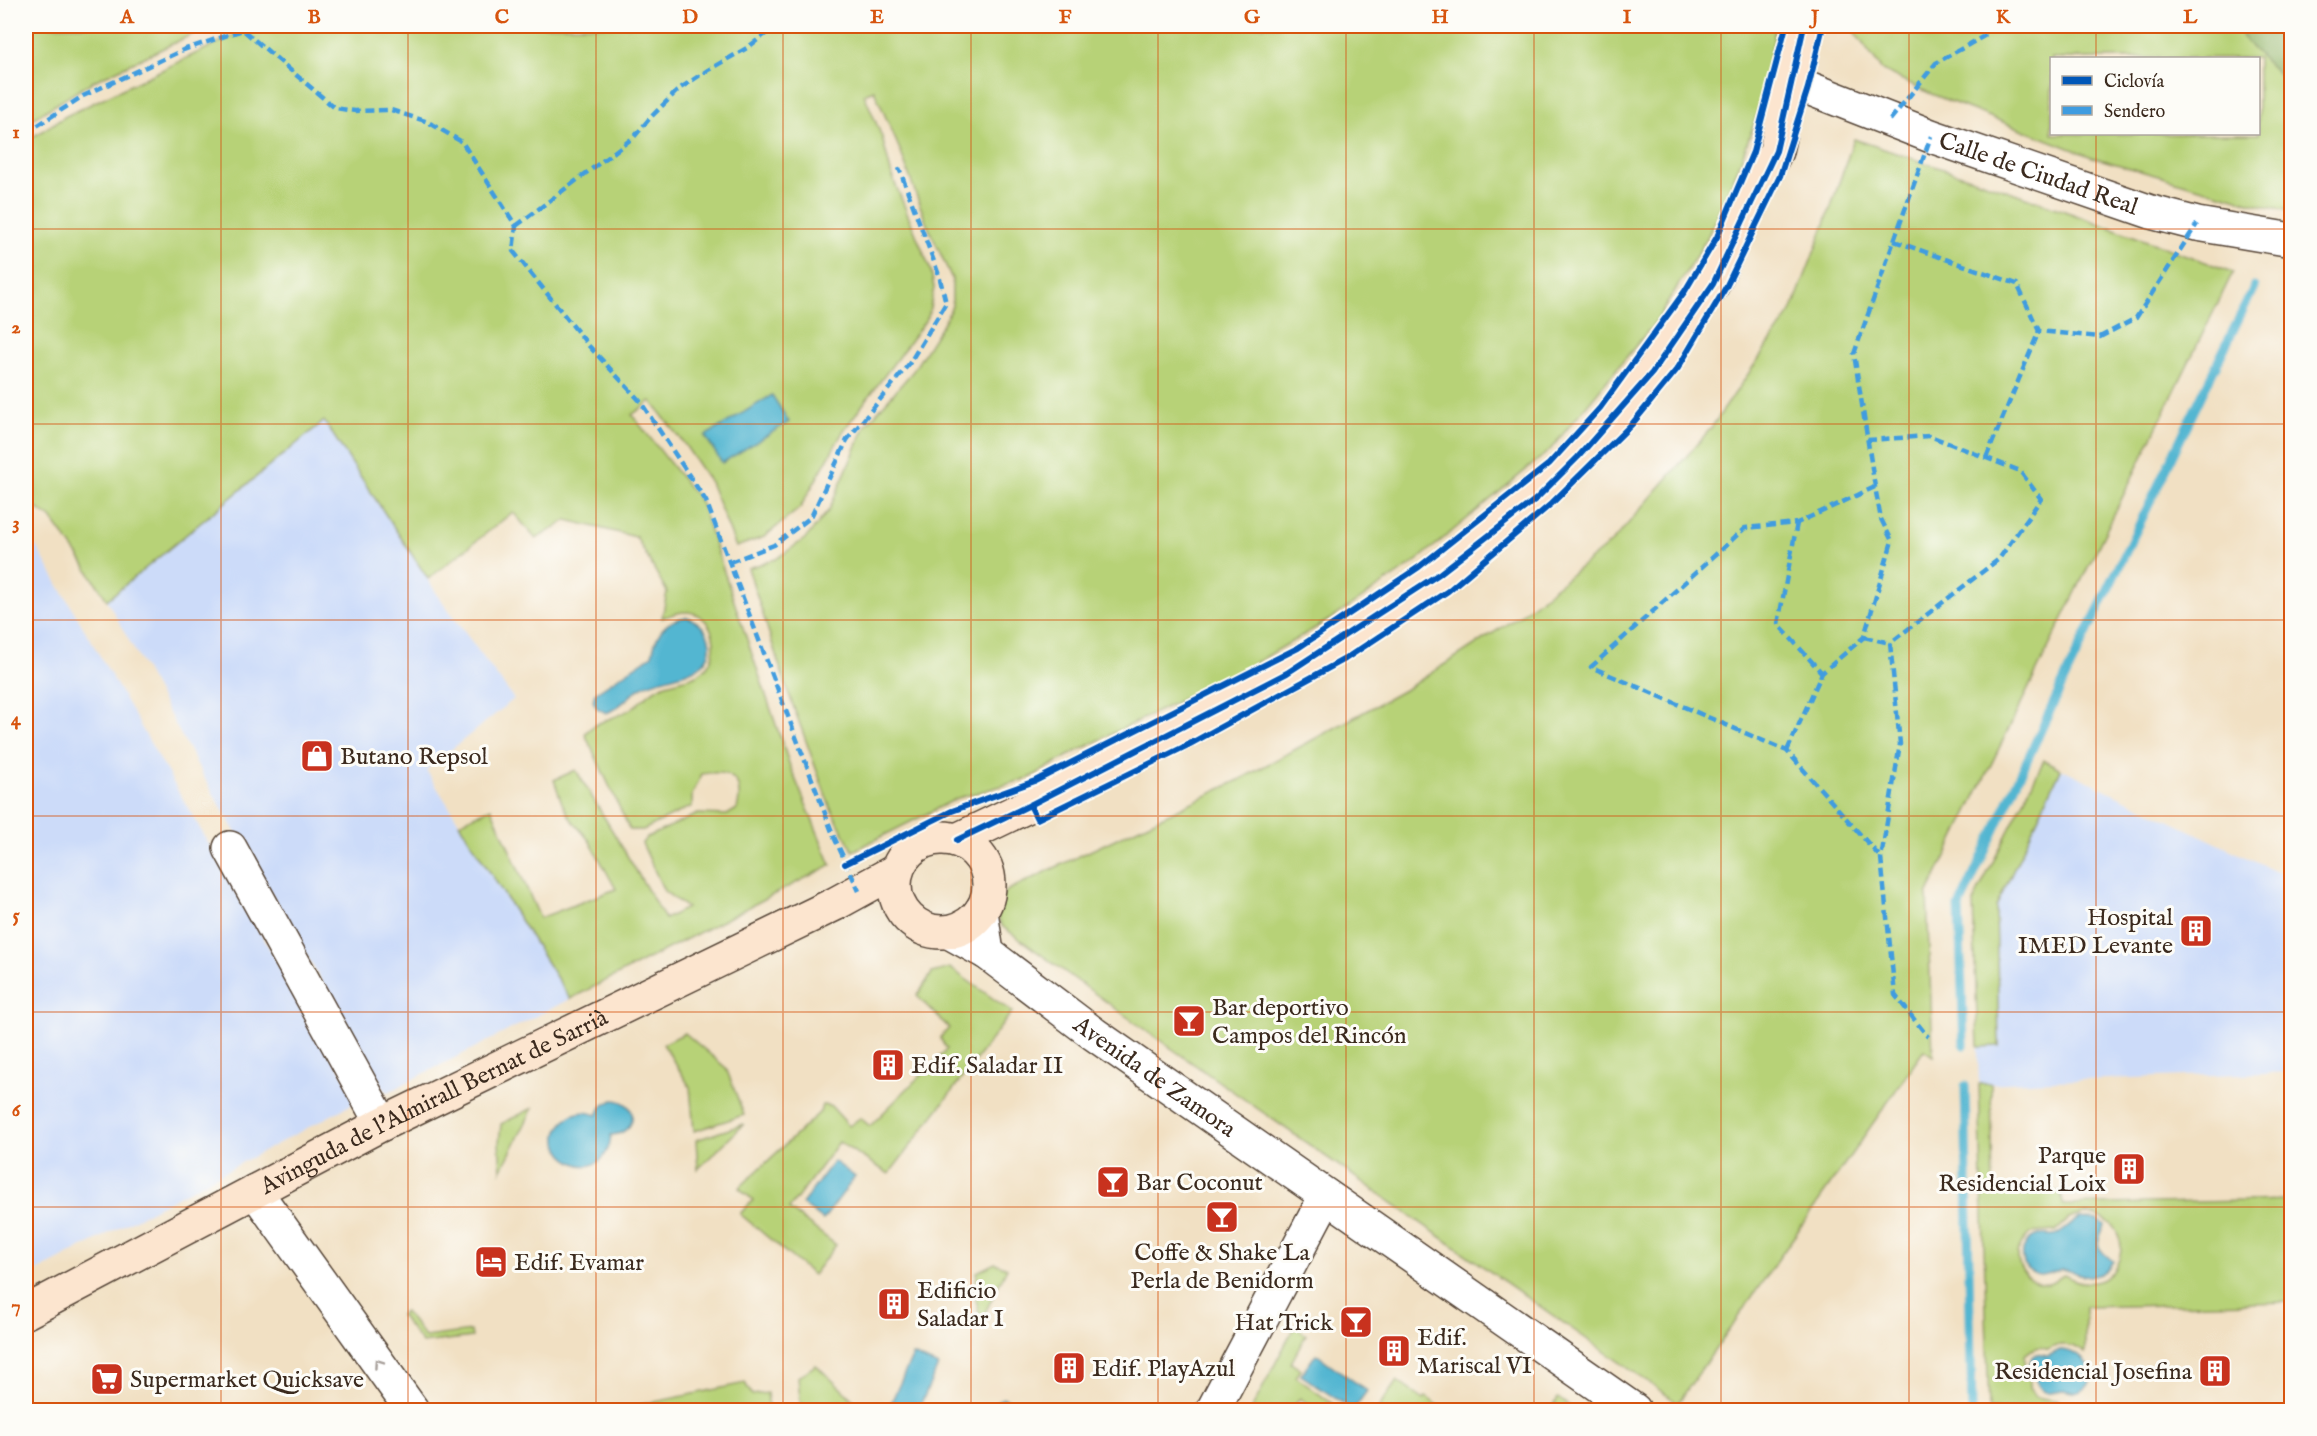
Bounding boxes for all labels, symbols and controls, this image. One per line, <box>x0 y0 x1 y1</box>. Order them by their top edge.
text: A <box>119 5 135 30</box>
text: B <box>307 5 321 30</box>
text: C <box>495 5 509 30</box>
text: D <box>682 5 698 30</box>
text: E <box>870 5 884 30</box>
text: F <box>1059 5 1072 30</box>
text: G <box>1244 5 1261 30</box>
text: H <box>1431 5 1449 30</box>
text: I <box>1623 5 1632 30</box>
text: J <box>1808 5 1820 30</box>
text: K <box>1996 5 2012 30</box>
text: L <box>2183 5 2198 30</box>
legend <box>2050 57 2260 135</box>
text: Ciclovía <box>2104 71 2164 94</box>
text: Sendero <box>2104 101 2166 124</box>
text: 1 <box>12 120 20 145</box>
street label: Calle de Ciudad Real <box>1934 126 2142 223</box>
text: 2 <box>11 315 21 340</box>
text: 3 <box>12 511 20 536</box>
text: 4 <box>11 707 22 732</box>
shop icon: Butano Repsol <box>299 738 335 774</box>
place label: Butano Repsol <box>340 742 488 773</box>
text: 5 <box>12 903 20 928</box>
place label: Hospital IMED Levante <box>2018 903 2173 962</box>
building icon: Hospital IMED Levante <box>2178 913 2214 949</box>
place label: Bar deportivo Campos del Rincón <box>1212 993 1407 1052</box>
street label: Avinguda de l'Almirall Bernat de Sarrià <box>254 1002 614 1203</box>
bar icon: Bar deportivo Campos del Rincón <box>1171 1003 1207 1039</box>
street label: Avenida de Zamora <box>1066 1009 1242 1146</box>
building icon: Edif. Saladar II <box>870 1047 906 1083</box>
place label: Edif. Saladar II <box>911 1051 1063 1082</box>
text: 6 <box>12 1098 22 1123</box>
place label: Parque Residencial Loix <box>1938 1141 2106 1200</box>
building icon: Parque Residencial Loix <box>2111 1151 2147 1187</box>
bar icon: Bar Coconut <box>1095 1164 1131 1200</box>
place label: Bar Coconut <box>1136 1168 1263 1199</box>
bar icon: Coffe & Shake La Perla de Benidorm <box>1204 1199 1240 1235</box>
place label: Coffe & Shake La Perla de Benidorm <box>1130 1238 1314 1297</box>
hotel icon: Edif. Evamar <box>473 1244 509 1280</box>
place label: Edif. Evamar <box>514 1248 644 1279</box>
place label: Edificio Saladar I <box>917 1276 1004 1335</box>
building icon: Edificio Saladar I <box>876 1286 912 1322</box>
text: 7 <box>11 1294 21 1319</box>
bar icon: Hat Trick <box>1338 1304 1374 1340</box>
place label: Hat Trick <box>1235 1308 1333 1339</box>
place label: Edif. Mariscal VI <box>1417 1323 1532 1382</box>
building icon: Edif. Mariscal VI <box>1376 1333 1412 1369</box>
building icon: Edif. PlayAzul <box>1051 1350 1087 1386</box>
building icon: Residencial Josefina <box>2197 1353 2233 1389</box>
place label: Edif. PlayAzul <box>1092 1354 1236 1385</box>
place label: Residencial Josefina <box>1994 1357 2193 1388</box>
one-way arrow <box>374 1358 385 1369</box>
supermarket icon: Supermarket Quicksave <box>89 1361 125 1397</box>
place label: Supermarket Quicksave <box>130 1365 364 1396</box>

